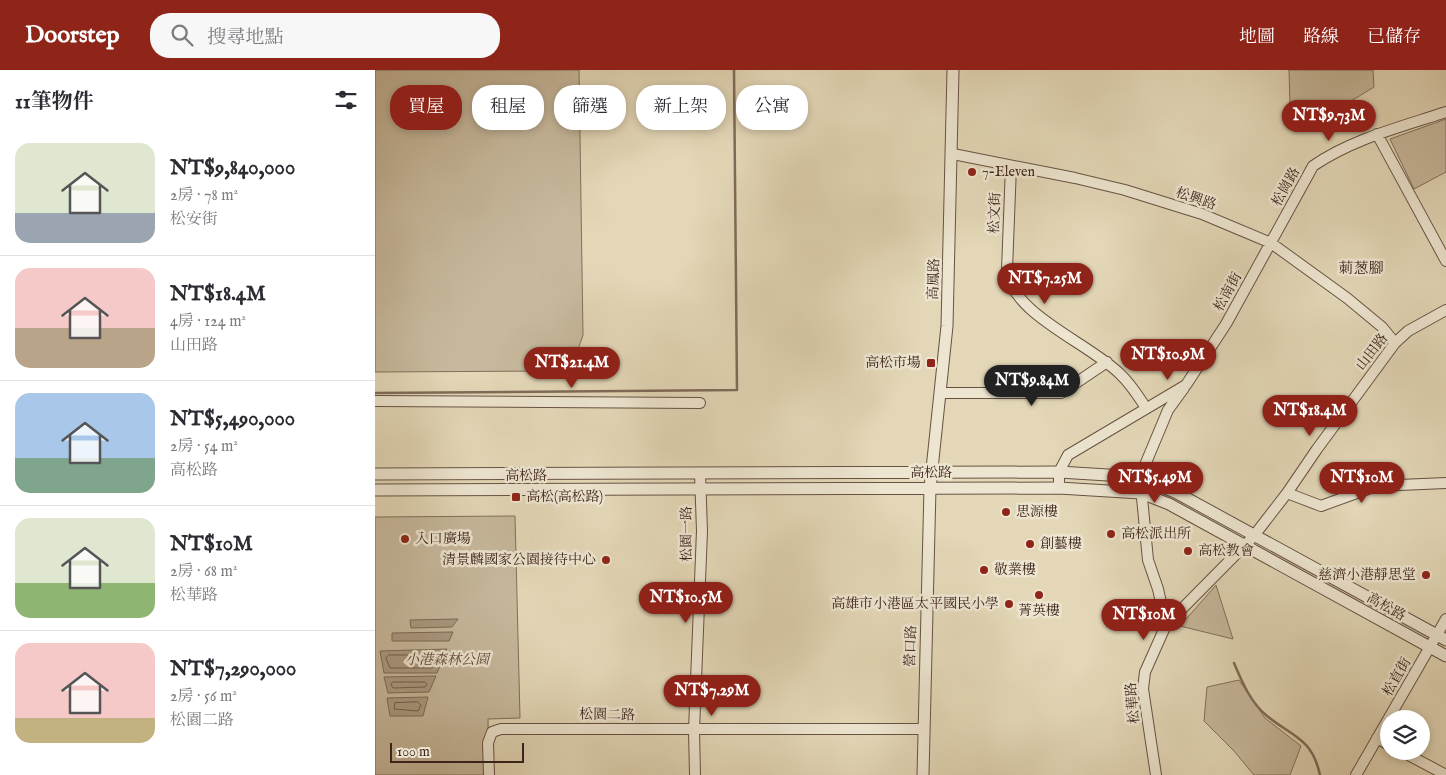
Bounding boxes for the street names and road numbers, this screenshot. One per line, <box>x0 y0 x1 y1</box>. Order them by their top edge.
street label: 松崗路 <box>1268 164 1304 210</box>
street label: 松興路 <box>1173 184 1219 214</box>
street label: 松文街 <box>985 192 1005 234</box>
street label: 高鳳路 <box>924 258 944 300</box>
street label: 松南街 <box>1210 269 1246 315</box>
street label: 山田路 <box>1352 330 1392 374</box>
street label: 高松路 <box>910 464 952 482</box>
street label: 高松路 <box>505 467 547 485</box>
street label: 松園一路 <box>678 506 696 562</box>
street label: 高松路 <box>1363 589 1409 625</box>
street label: 營口路 <box>901 625 921 667</box>
street label: 松直街 <box>1379 654 1415 700</box>
street label: 松華路 <box>1122 681 1144 725</box>
street label: 松園二路 <box>579 706 635 724</box>

